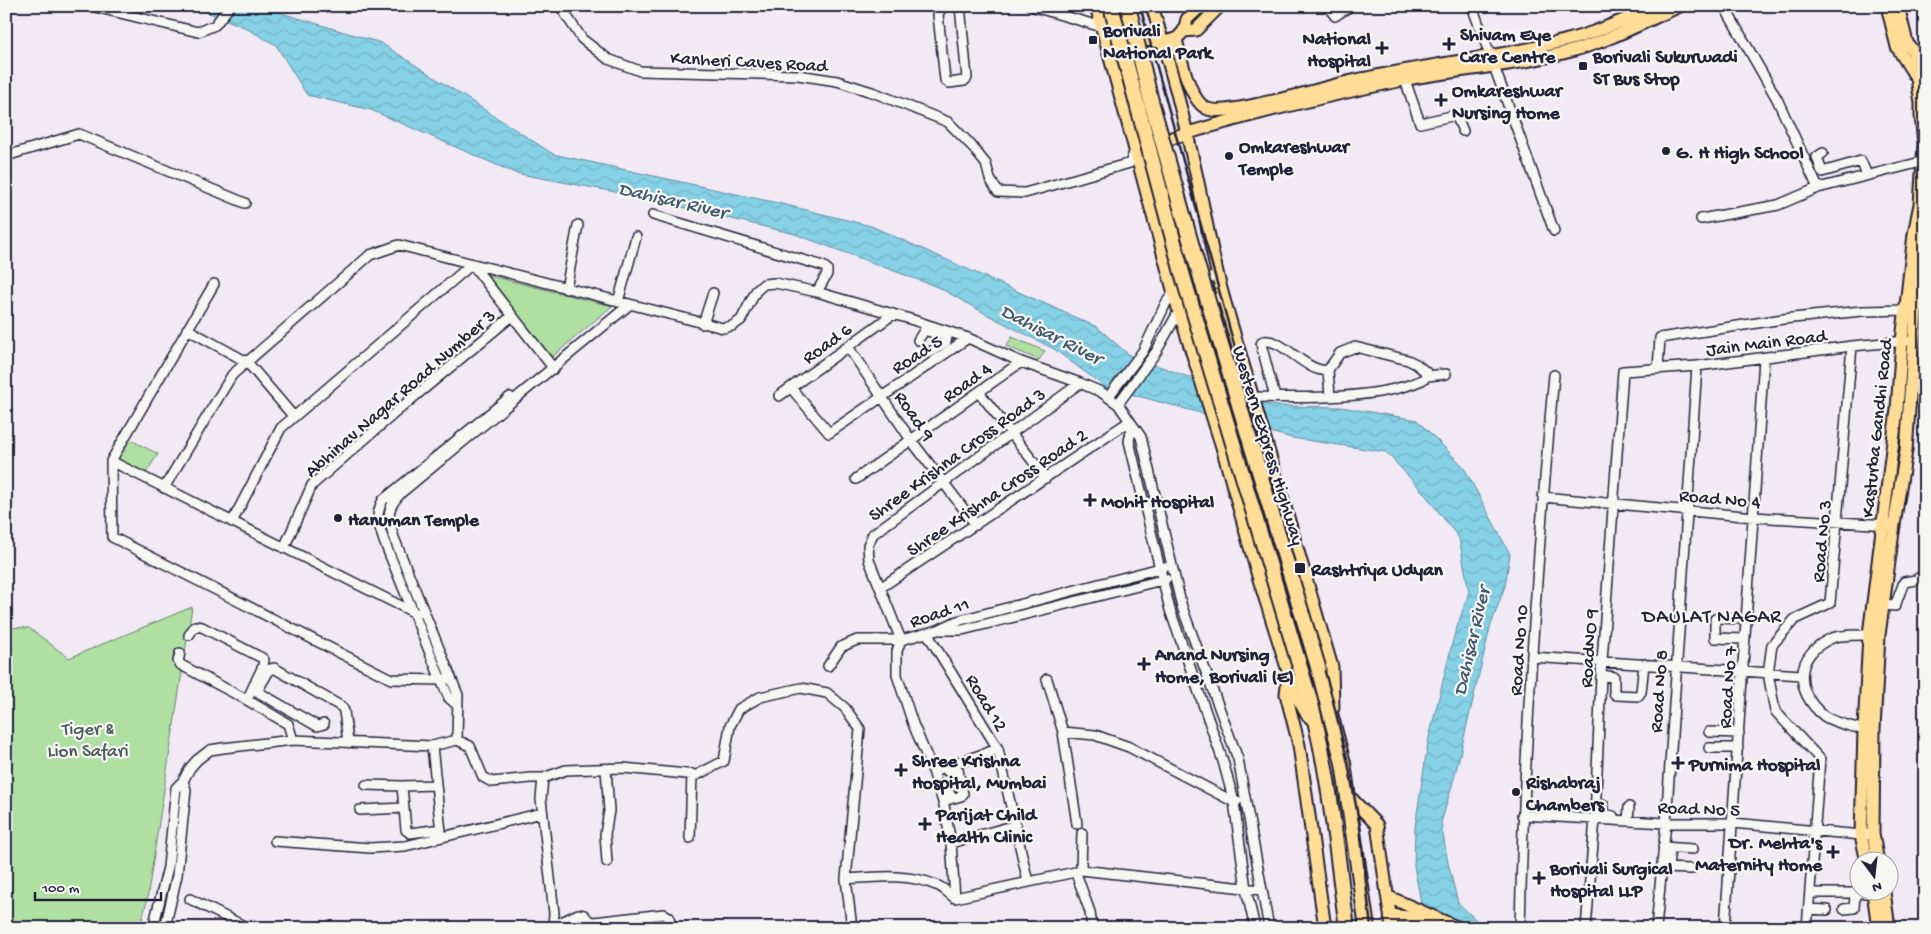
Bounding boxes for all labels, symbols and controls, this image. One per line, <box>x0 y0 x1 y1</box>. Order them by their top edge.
place label: Borivali National Park <box>1102 21 1215 66</box>
place label: Shivam Eye Care Centre <box>1459 25 1556 70</box>
place label: National Hospital <box>1303 29 1371 74</box>
marker: Borivali National Park <box>1087 34 1099 46</box>
marker: Shivam Eye Care Centre <box>1442 37 1456 51</box>
marker: National Hospital <box>1375 41 1389 55</box>
place label: Borivali Sukurwadi ST Bus Stop <box>1592 47 1738 92</box>
street label: Kanheri Caves Road <box>670 48 830 79</box>
marker: Borivali Sukurwadi ST Bus Stop <box>1577 60 1589 72</box>
place label: Omkareshwar Nursing Home <box>1452 81 1564 126</box>
marker: Omkareshwar Nursing Home <box>1434 93 1448 107</box>
place label: Omkareshwar Temple <box>1237 137 1351 182</box>
place label: G. H High School <box>1676 143 1804 166</box>
marker: G. H High School <box>1660 145 1672 157</box>
marker: Omkareshwar Temple <box>1223 150 1235 162</box>
water label: Dahisar River <box>616 179 732 227</box>
water label: Dahisar River <box>996 301 1108 373</box>
street label: Abhinav Nagar Road Number 3 <box>301 305 501 484</box>
street label: Road 6 <box>799 319 858 370</box>
street label: Jain Main Road <box>1705 325 1830 363</box>
street label: Road 5 <box>888 331 948 381</box>
street label: Kasturba Gandhi Road <box>1858 336 1899 519</box>
street label: Western Express Highway <box>1225 343 1308 549</box>
street label: Road 4 <box>939 359 997 409</box>
street label: Shree Krishna Cross Road 3 <box>865 384 1051 528</box>
street label: Road 9 <box>888 388 939 447</box>
street label: Shree Krishna Cross Road 2 <box>903 425 1093 563</box>
street label: Road No 4 <box>1678 485 1761 516</box>
place label: Mohit Hospital <box>1101 492 1214 515</box>
marker: Mohit Hospital <box>1083 493 1097 507</box>
street label: Road No 3 <box>1808 499 1839 583</box>
place label: Hanuman Temple <box>348 510 480 533</box>
marker: Hanuman Temple <box>332 512 344 524</box>
place label: Rashtriya Udyan <box>1310 560 1444 583</box>
marker: Rashtriya Udyan <box>1293 561 1307 575</box>
water label: Dahisar River <box>1450 582 1498 698</box>
street label: Road 11 <box>907 594 973 635</box>
street label: Road No 10 <box>1506 604 1535 697</box>
street label: RoadNO 9 <box>1576 607 1605 689</box>
district label: DAULAT NAGAR <box>1640 607 1782 630</box>
street label: Road No 7 <box>1715 644 1744 729</box>
place label: Anand Nursing Home, Borivali (E) <box>1154 645 1294 690</box>
street label: Road No 8 <box>1646 649 1675 734</box>
marker: Anand Nursing Home, Borivali (E) <box>1137 657 1151 671</box>
street label: Road 12 <box>959 671 1011 737</box>
park label: Tiger & Lion Safari <box>47 719 129 764</box>
place label: Shree Krishna Hospital, Mumbai <box>912 751 1046 796</box>
place label: Purnima Hospital <box>1688 755 1820 778</box>
marker: Purnima Hospital <box>1671 756 1685 770</box>
marker: Shree Krishna Hospital, Mumbai <box>894 763 908 777</box>
place label: Rishabraj Chambers <box>1525 773 1605 818</box>
marker: Rishabraj Chambers <box>1510 786 1522 798</box>
street label: Road No 5 <box>1657 798 1741 823</box>
place label: Parijat Child Health Clinic <box>935 805 1038 850</box>
marker: Parijat Child Health Clinic <box>918 817 932 831</box>
place label: Dr. Mehta's Maternity Home <box>1695 833 1823 878</box>
marker: Dr. Mehta's Maternity Home <box>1826 845 1840 859</box>
north arrow <box>1848 852 1898 902</box>
place label: Borivali Surgical Hospital LLP <box>1549 859 1673 904</box>
scale bar <box>35 869 161 901</box>
marker: Borivali Surgical Hospital LLP <box>1532 871 1546 885</box>
text: N <box>1870 877 1883 896</box>
text: 100 m <box>41 880 80 898</box>

